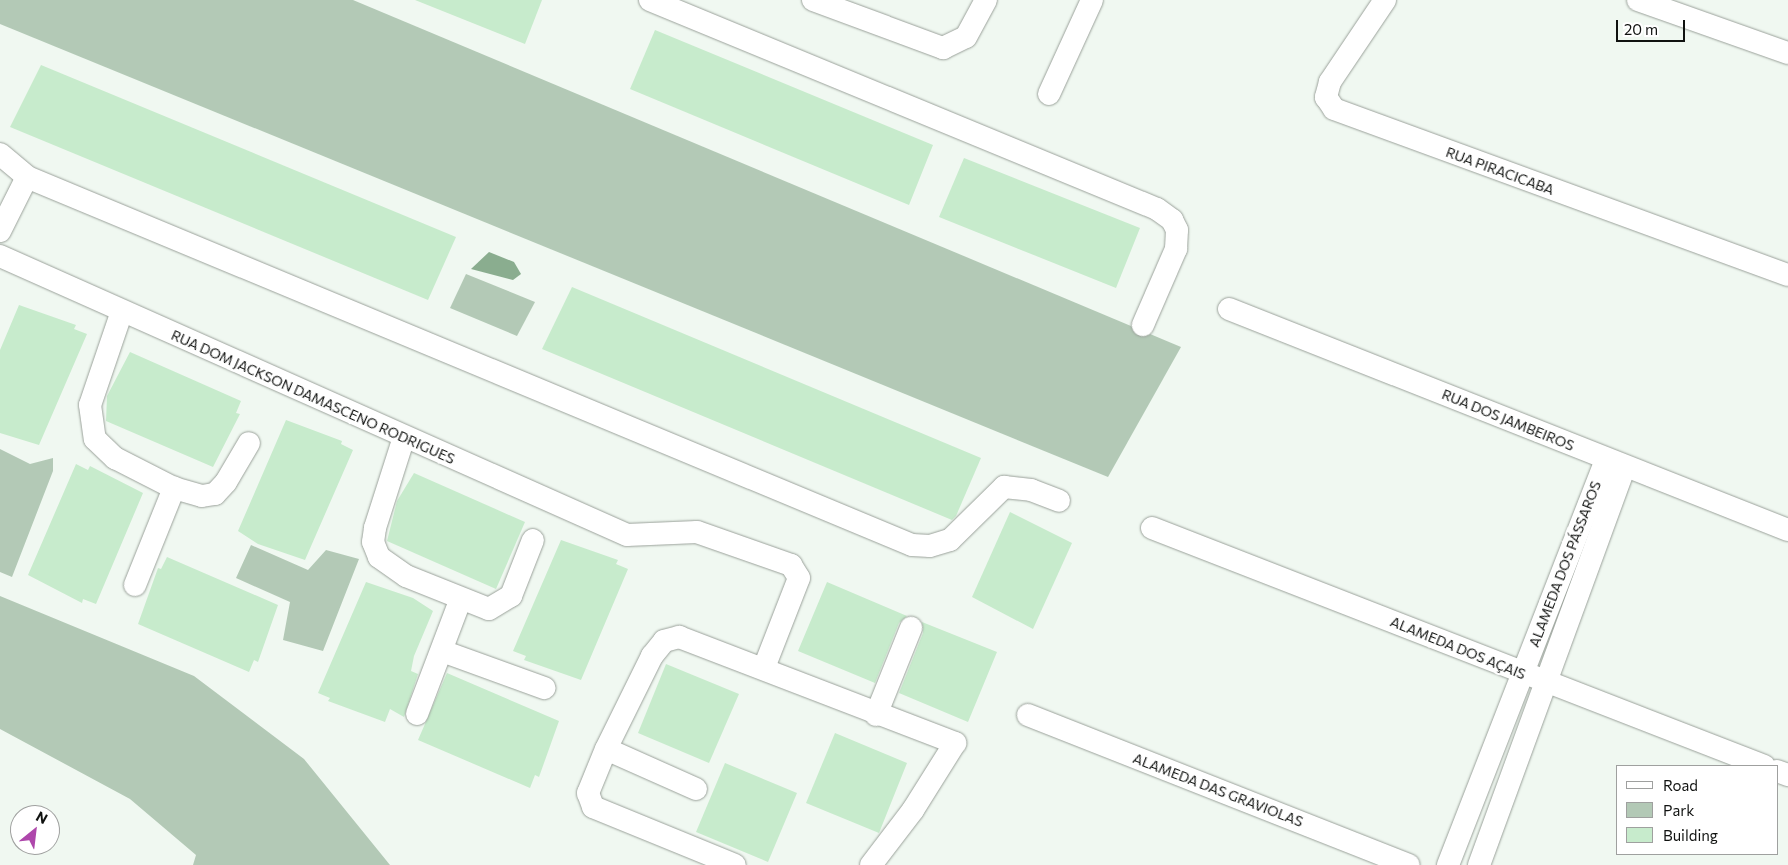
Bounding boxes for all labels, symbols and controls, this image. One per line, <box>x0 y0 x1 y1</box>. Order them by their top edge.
scale bar <box>1618 10 1687 42</box>
text: 20 m <box>1624 20 1658 38</box>
street label: RUA PIRACICABA <box>1444 144 1556 198</box>
street label: RUA DOM JACKSON DAMASCENO RODRIGUES <box>169 327 457 467</box>
street label: RUA DOS JAMBEIROS <box>1439 386 1577 454</box>
street label: ALAMEDA DOS PÁSSAROS <box>1526 479 1604 649</box>
street label: ALAMEDA DOS AÇAIS <box>1388 613 1528 683</box>
street label: ALAMEDA DAS GRAVIOLAS <box>1131 750 1305 830</box>
legend <box>1616 765 1778 855</box>
text: Road <box>1663 776 1698 794</box>
text: Park <box>1663 801 1694 819</box>
north arrow <box>10 805 60 855</box>
text: N <box>33 807 51 827</box>
text: Building <box>1663 826 1718 844</box>

